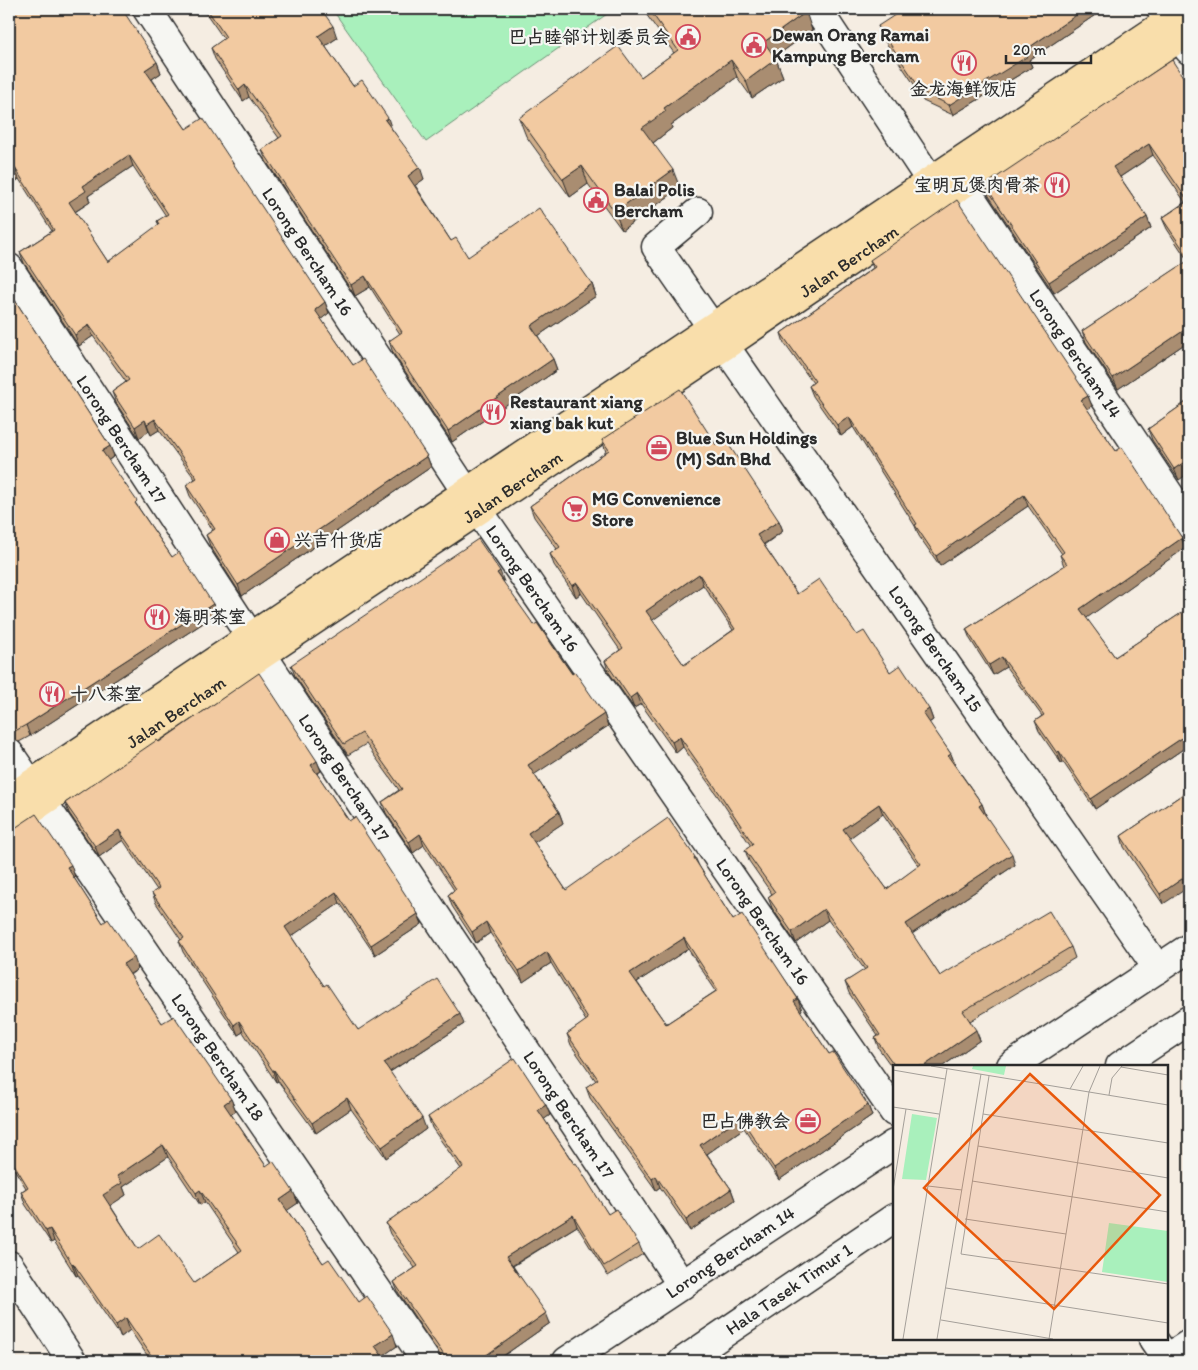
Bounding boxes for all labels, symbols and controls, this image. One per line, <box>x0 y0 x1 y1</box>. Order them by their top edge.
public building icon: 巴占睦邻计划委员会 <box>675 24 701 50</box>
place label: Dewan Orang Ramai Kampung Bercham <box>772 24 929 67</box>
place label: 巴占睦邻计划委员会 <box>508 26 670 48</box>
public building icon: Dewan Orang Ramai Kampung Bercham <box>741 32 767 58</box>
scale bar <box>1006 32 1090 64</box>
text: 20 m <box>1013 41 1047 59</box>
restaurant icon: 金龙海鲜饭店 <box>951 50 977 76</box>
place label: 金龙海鲜饭店 <box>910 78 1018 100</box>
restaurant icon: 宝明瓦煲肉骨茶 <box>1044 172 1070 198</box>
place label: 宝明瓦煲肉骨茶 <box>914 174 1040 196</box>
place label: Balai Polis Bercham <box>614 179 695 222</box>
street label: Lorong Bercham 16 <box>257 183 358 320</box>
public building icon: Balai Polis Bercham <box>583 187 609 213</box>
street label: Jalan Bercham <box>795 220 903 303</box>
street label: Lorong Bercham 14 <box>1024 285 1126 422</box>
street label: Lorong Bercham 17 <box>71 371 171 508</box>
place label: Restaurant xiang xiang bak kut <box>510 391 643 434</box>
restaurant icon: Restaurant xiang xiang bak kut <box>480 399 506 425</box>
place label: Blue Sun Holdings (M) Sdn Bhd <box>676 427 817 470</box>
office icon: Blue Sun Holdings (M) Sdn Bhd <box>646 435 672 461</box>
street label: Jalan Bercham <box>459 446 567 528</box>
place label: MG Convenience Store <box>592 488 721 531</box>
supermarket icon: MG Convenience Store <box>562 496 588 522</box>
street label: Lorong Bercham 16 <box>481 521 584 656</box>
shop icon: 兴吉什货店 <box>264 527 290 553</box>
place label: 兴吉什货店 <box>294 529 384 551</box>
street label: Lorong Bercham 15 <box>884 581 987 716</box>
restaurant icon: 海明茶室 <box>144 604 170 630</box>
place label: 海明茶室 <box>174 606 246 628</box>
street label: Jalan Bercham <box>122 671 230 753</box>
restaurant icon: 十八茶室 <box>39 681 65 707</box>
place label: 十八茶室 <box>70 683 142 705</box>
street label: Lorong Bercham 17 <box>294 710 394 846</box>
street label: Lorong Bercham 16 <box>711 854 814 989</box>
street label: Lorong Bercham 18 <box>166 989 269 1125</box>
street label: Lorong Bercham 17 <box>518 1047 619 1183</box>
inset map <box>893 1065 1168 1340</box>
office icon: 巴占佛教会 <box>795 1108 821 1134</box>
place label: 巴占佛教会 <box>700 1110 790 1132</box>
street label: Lorong Bercham 14 <box>661 1202 799 1303</box>
street label: Hala Tasek Timur 1 <box>721 1238 857 1340</box>

